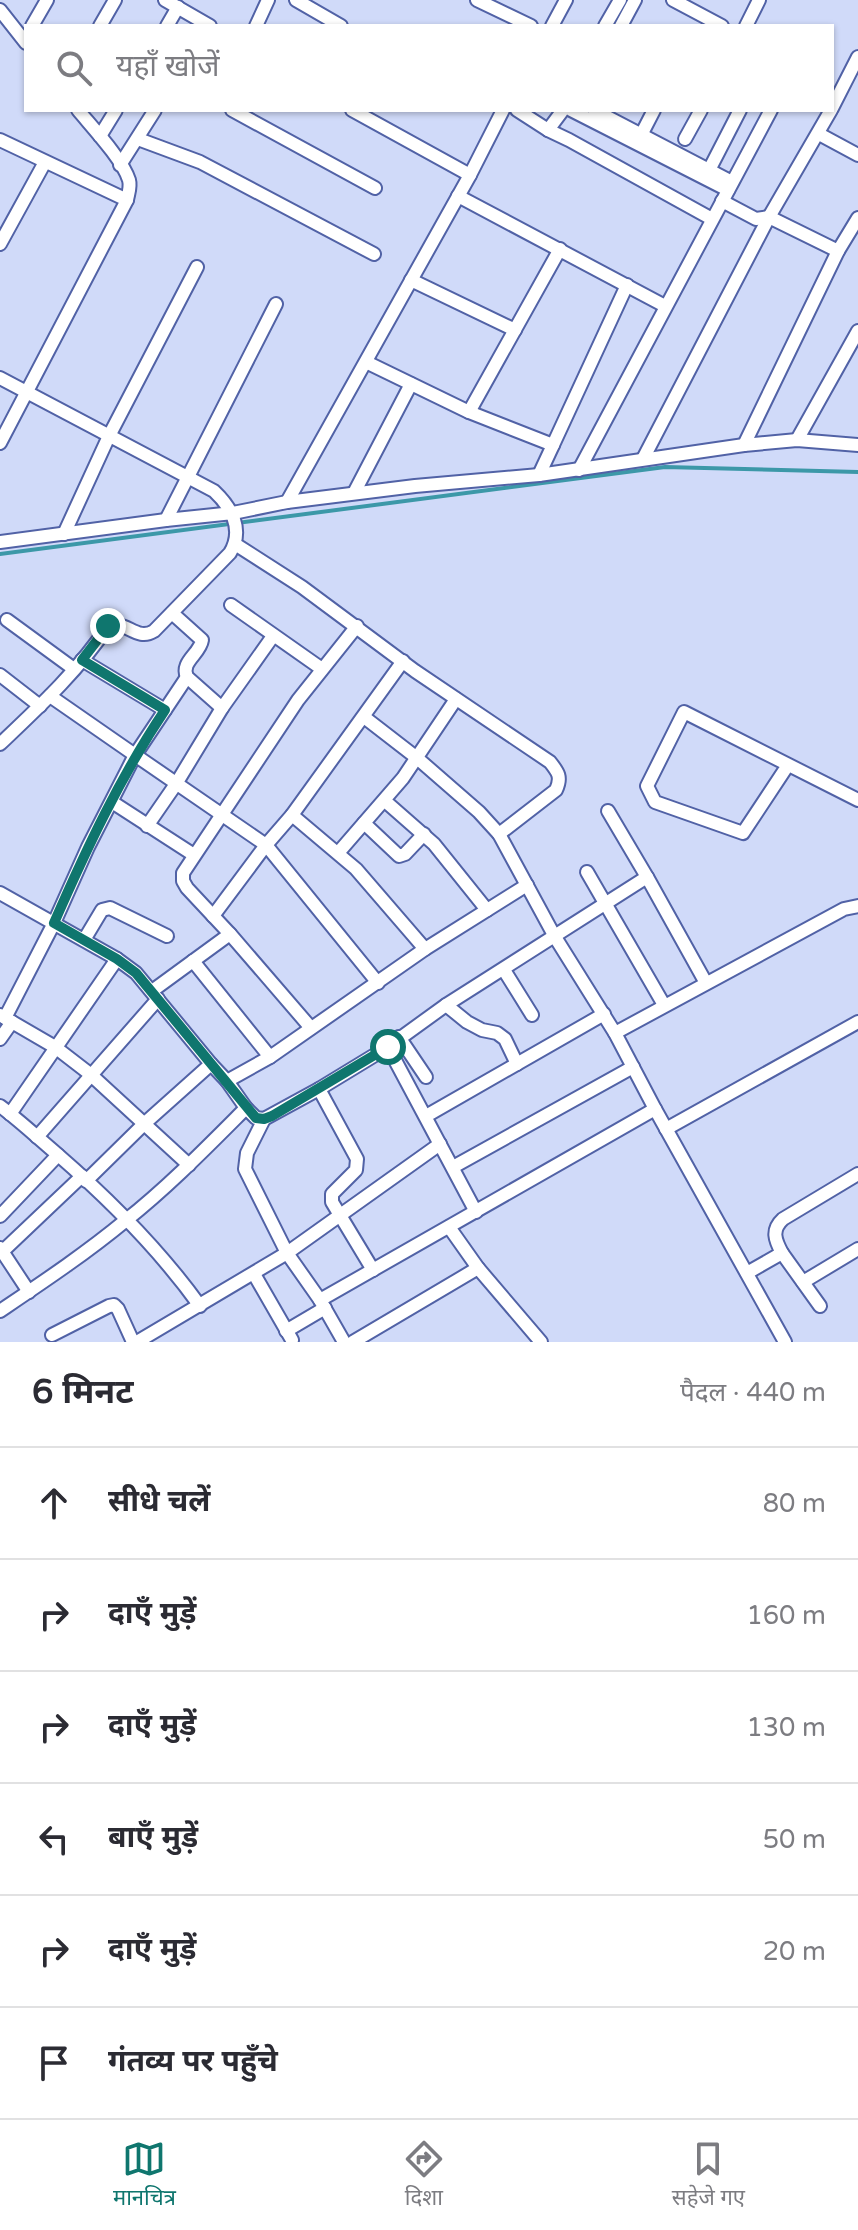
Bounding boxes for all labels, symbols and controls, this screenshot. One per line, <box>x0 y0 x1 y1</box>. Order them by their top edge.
search box <box>24 24 834 112</box>
icon: search <box>52 46 96 90</box>
text: यहाँ खोजें <box>116 48 219 85</box>
route end <box>90 608 126 644</box>
route start <box>370 1029 406 1065</box>
text: 6 मिनट <box>32 1372 134 1413</box>
text: पैदल · 440 m <box>680 1377 826 1408</box>
icon: ahead <box>32 1481 76 1525</box>
text: सीधे चलें <box>108 1483 210 1520</box>
text: 80 m <box>763 1488 826 1519</box>
icon: right <box>32 1593 76 1637</box>
text: दाएँ मुड़ें <box>108 1595 196 1632</box>
text: 160 m <box>746 1600 826 1631</box>
icon: right <box>32 1705 76 1749</box>
text: दाएँ मुड़ें <box>108 1707 196 1744</box>
text: 130 m <box>746 1712 826 1743</box>
icon: left <box>32 1817 76 1861</box>
text: बाएँ मुड़ें <box>108 1819 198 1856</box>
text: 50 m <box>763 1824 826 1855</box>
icon: right <box>32 1929 76 1973</box>
text: दाएँ मुड़ें <box>108 1931 196 1968</box>
text: 20 m <box>763 1936 826 1967</box>
icon: arrive <box>32 2041 76 2085</box>
text: गंतव्य पर पहुँचे <box>108 2043 278 2080</box>
tab: मानचित्र <box>113 2137 176 2214</box>
tab: दिशा <box>402 2137 446 2214</box>
tab: सहेजे गए <box>672 2137 745 2214</box>

